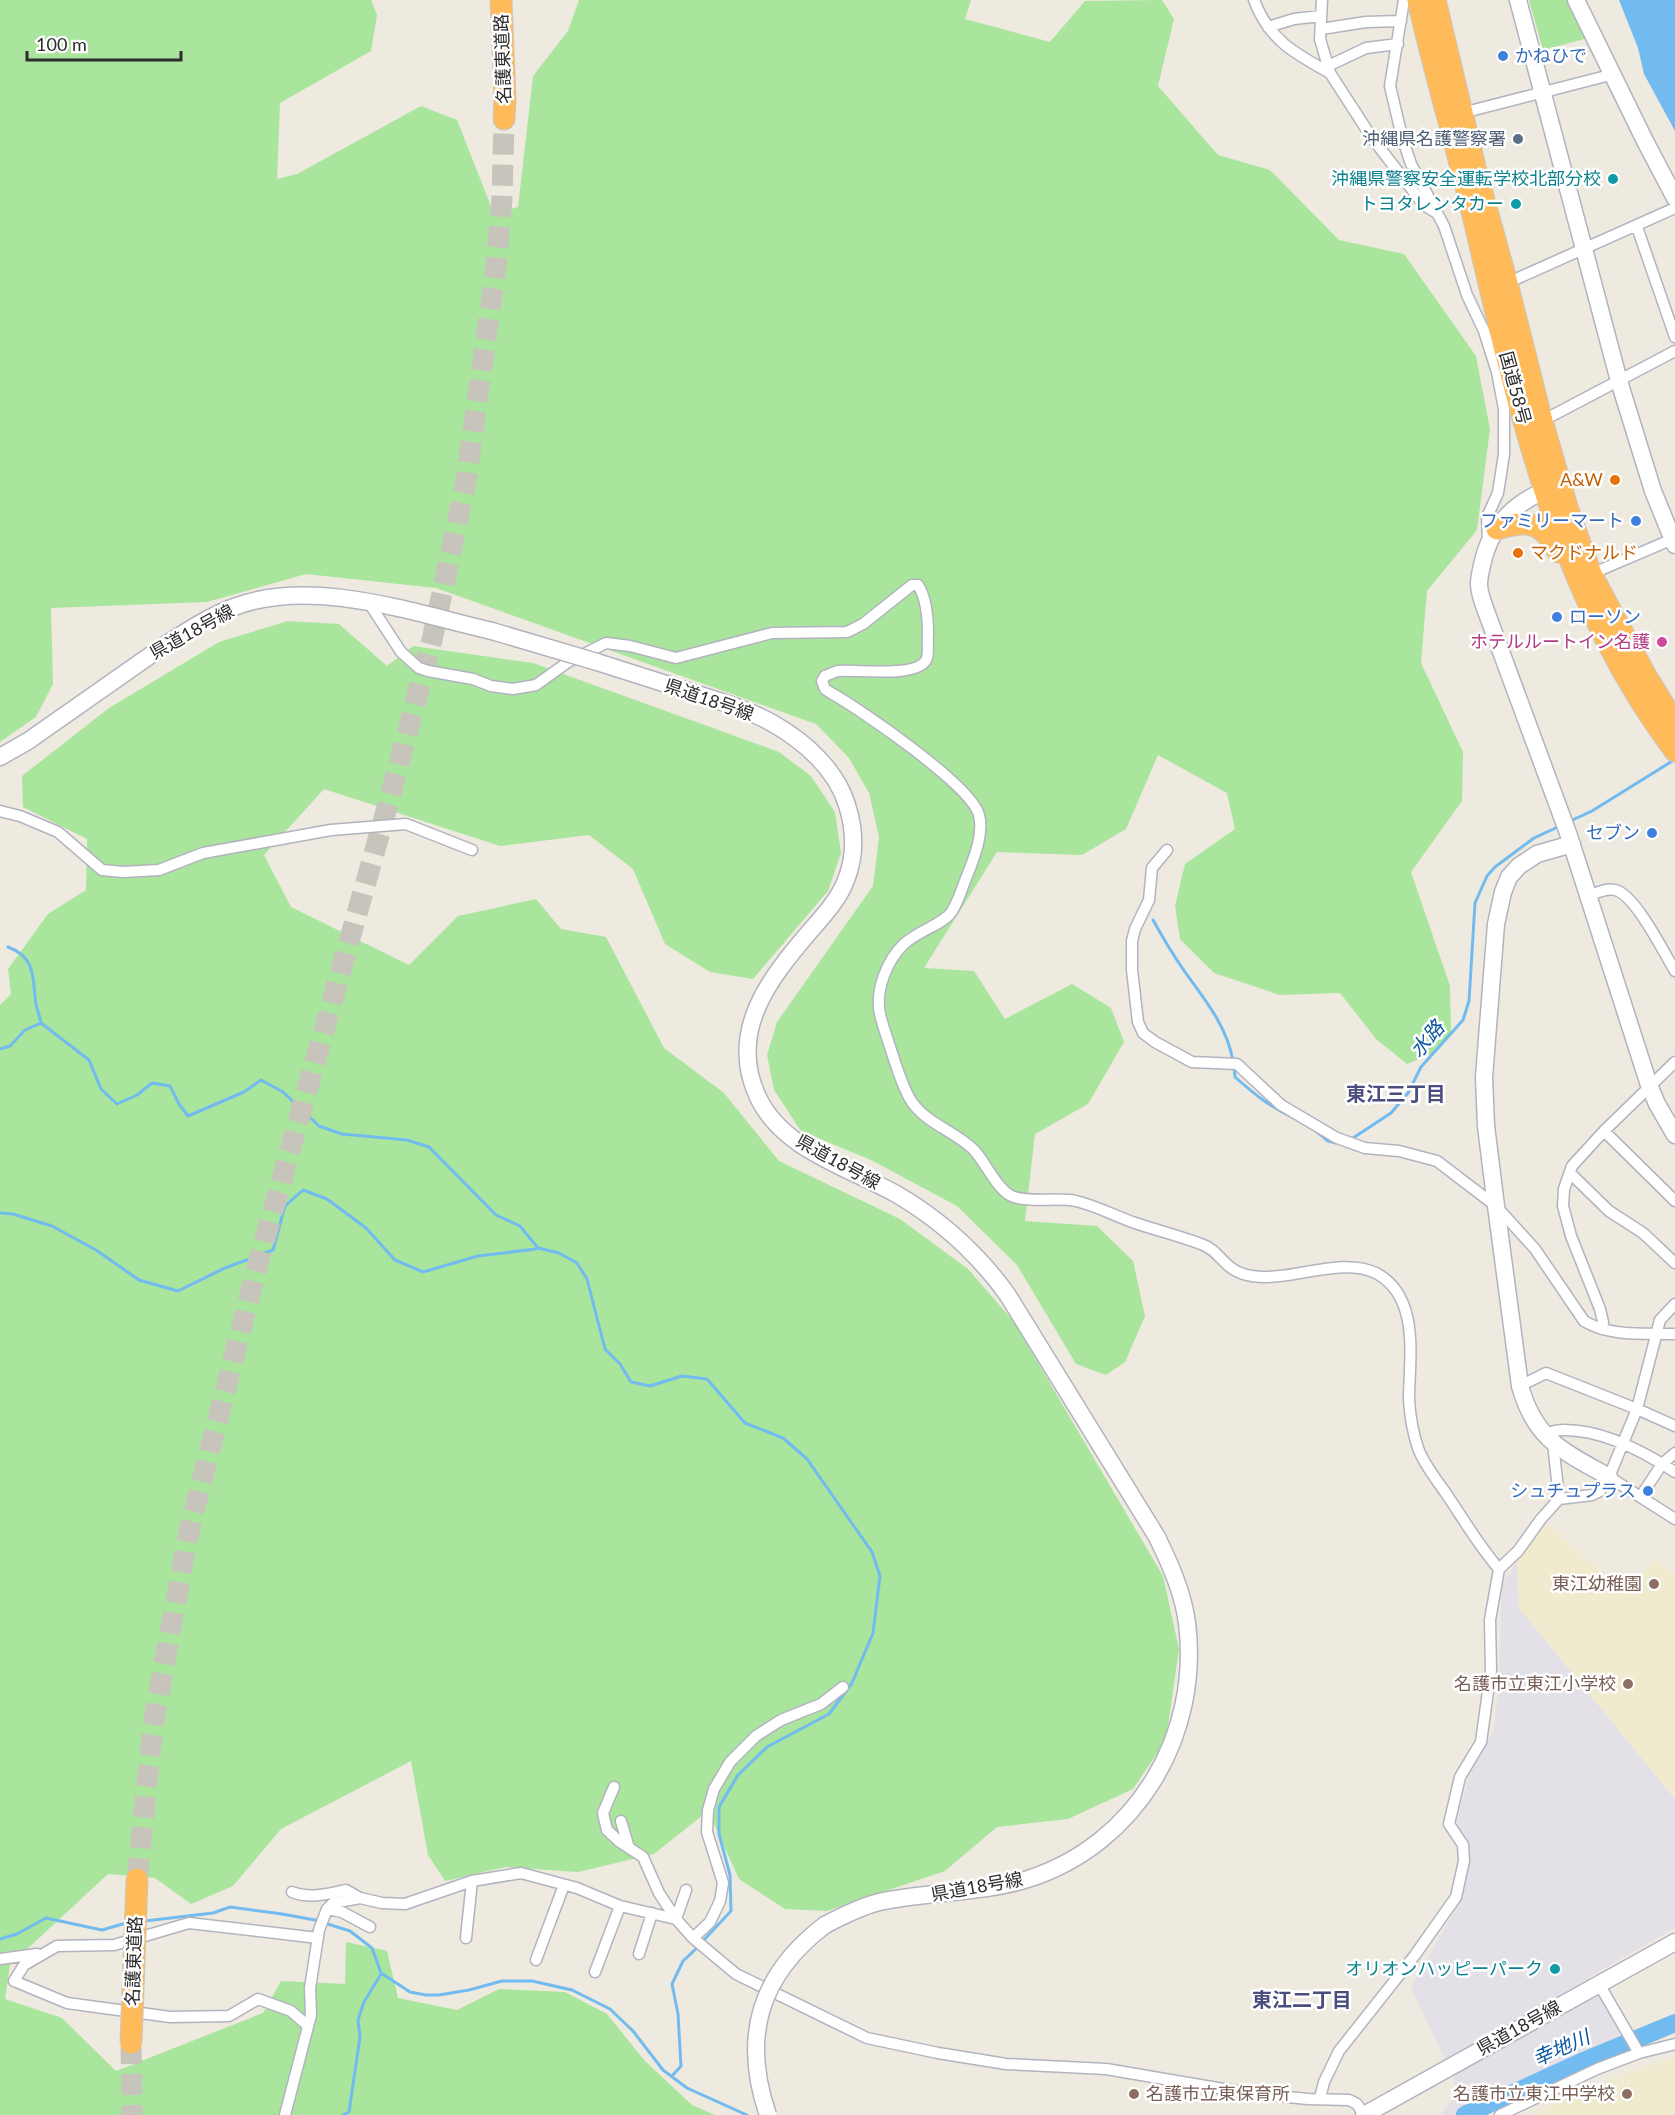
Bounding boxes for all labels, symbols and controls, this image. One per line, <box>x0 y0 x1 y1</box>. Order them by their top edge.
street label: 名護東道路 <box>489 14 515 104</box>
scale bar <box>27 24 182 62</box>
text: 100 m <box>36 33 87 55</box>
place label: かねひで <box>1515 44 1587 66</box>
marker: かねひで <box>1496 49 1510 63</box>
place label: 沖縄県名護警察署 <box>1362 127 1506 149</box>
marker: 沖縄県名護警察署 <box>1511 132 1525 146</box>
place label: 沖縄県警察安全運転学校北部分校 <box>1331 167 1601 189</box>
marker: 沖縄県警察安全運転学校北部分校 <box>1606 172 1620 186</box>
place label: トヨタレンタカー <box>1360 192 1504 214</box>
marker: トヨタレンタカー <box>1509 197 1523 211</box>
street label: 国道58号 <box>1496 349 1536 427</box>
place label: A&W <box>1560 468 1603 490</box>
marker: A&W <box>1608 473 1622 487</box>
place label: ファミリーマート <box>1480 509 1624 531</box>
marker: ファミリーマート <box>1629 514 1643 528</box>
place label: マクドナルド <box>1530 541 1638 563</box>
marker: マクドナルド <box>1511 546 1525 560</box>
street label: 県道18号線 <box>146 599 237 663</box>
place label: ローソン <box>1569 605 1641 627</box>
marker: ローソン <box>1550 610 1564 624</box>
place label: ホテルルートイン名護 <box>1470 630 1650 652</box>
marker: ホテルルートイン名護 <box>1655 635 1669 649</box>
street label: 県道18号線 <box>662 674 757 725</box>
place label: セブン <box>1586 821 1640 843</box>
marker: セブン <box>1645 826 1659 840</box>
water label: 水路 <box>1404 1014 1450 1061</box>
district label: 東江三丁目 <box>1346 1081 1446 1105</box>
street label: 県道18号線 <box>793 1129 884 1193</box>
place label: シュチュプラス <box>1510 1479 1636 1501</box>
marker: シュチュプラス <box>1641 1484 1655 1498</box>
place label: 東江幼稚園 <box>1552 1572 1642 1594</box>
marker: 東江幼稚園 <box>1647 1577 1661 1591</box>
place label: 名護市立東江小学校 <box>1454 1672 1616 1694</box>
marker: 名護市立東江小学校 <box>1621 1677 1635 1691</box>
street label: 県道18号線 <box>929 1867 1024 1905</box>
street label: 名護東道路 <box>120 1916 146 2006</box>
place label: オリオンハッピーパーク <box>1345 1957 1543 1979</box>
marker: オリオンハッピーパーク <box>1548 1962 1562 1976</box>
district label: 東江二丁目 <box>1252 1987 1352 2011</box>
street label: 県道18号線 <box>1473 1995 1564 2059</box>
water label: 幸地川 <box>1528 2023 1595 2070</box>
place label: 名護市立東保育所 <box>1146 2082 1290 2104</box>
place label: 名護市立東江中学校 <box>1453 2082 1615 2104</box>
marker: 名護市立東保育所 <box>1127 2087 1141 2101</box>
marker: 名護市立東江中学校 <box>1620 2087 1634 2101</box>

